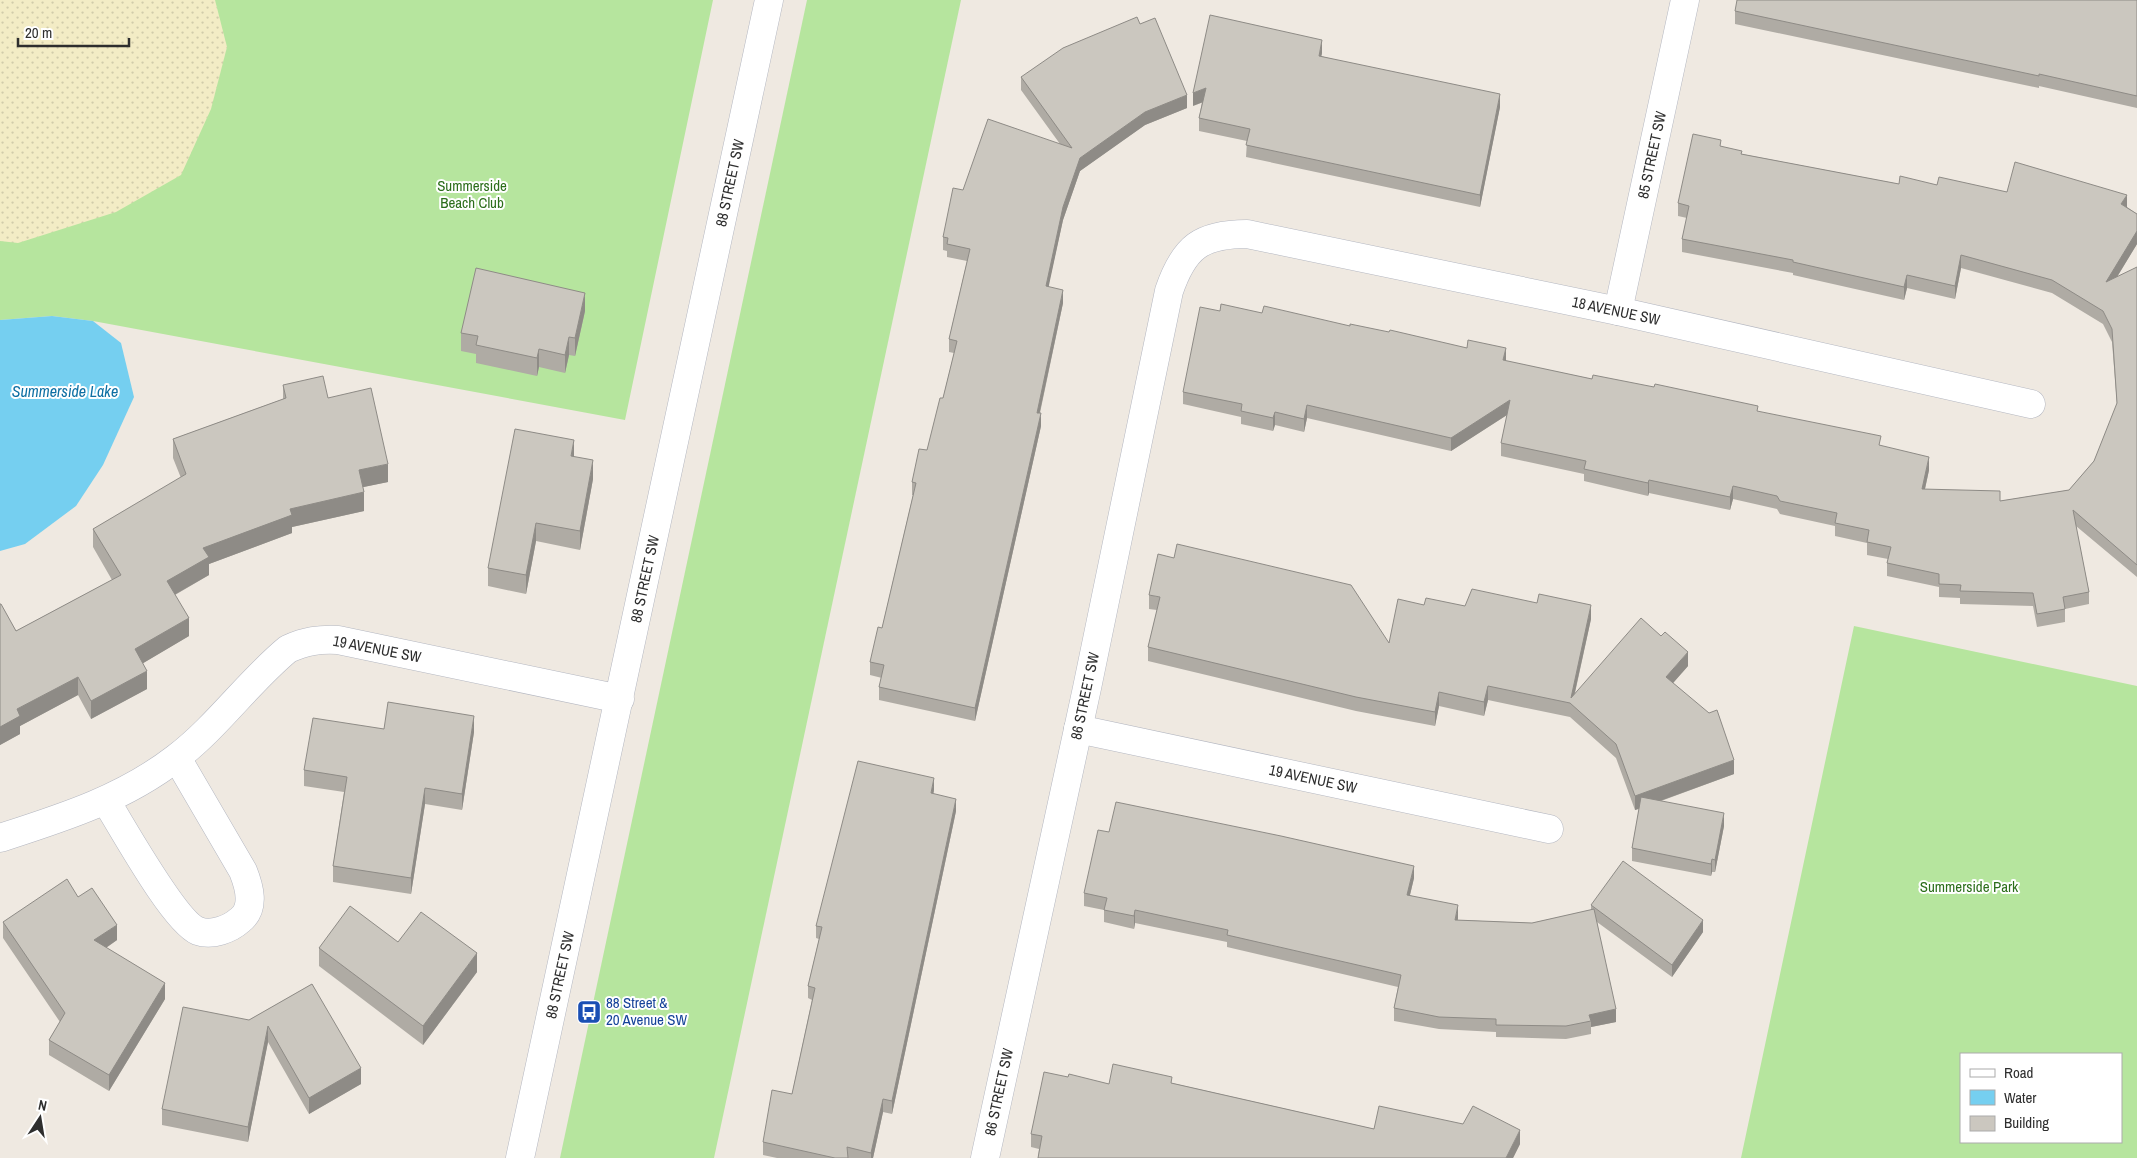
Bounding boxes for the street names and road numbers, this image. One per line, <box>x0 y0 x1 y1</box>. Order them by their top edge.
street label: 85 STREET SW <box>1632 109 1671 200</box>
street label: 88 STREET SW <box>710 137 749 228</box>
street label: 18 AVENUE SW <box>1570 291 1662 330</box>
street label: 88 STREET SW <box>625 533 664 624</box>
street label: 19 AVENUE SW <box>331 630 423 667</box>
street label: 86 STREET SW <box>1065 650 1104 741</box>
street label: 19 AVENUE SW <box>1267 759 1359 798</box>
street label: 88 STREET SW <box>540 929 579 1020</box>
street label: 86 STREET SW <box>979 1046 1018 1137</box>

